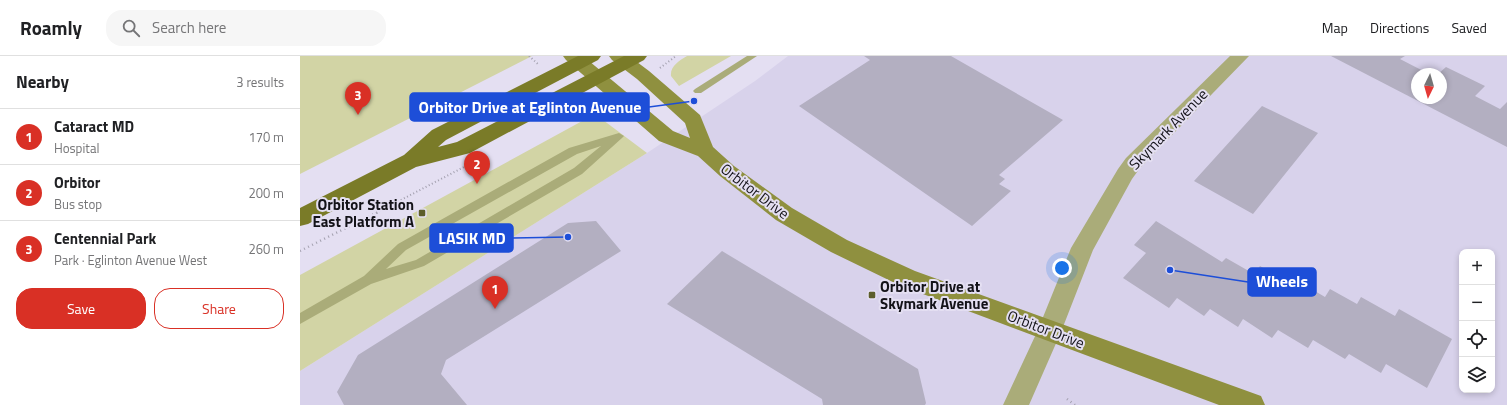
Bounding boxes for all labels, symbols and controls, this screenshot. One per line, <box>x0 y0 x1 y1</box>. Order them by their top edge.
search box <box>106 10 386 46</box>
text: Roamly <box>20 13 82 42</box>
text: Search here <box>152 16 226 39</box>
icon: search <box>120 17 142 39</box>
text: Map <box>1322 17 1348 38</box>
text: Directions <box>1370 17 1429 38</box>
text: Saved <box>1451 17 1487 38</box>
north arrow <box>1411 68 1447 104</box>
text: Nearby <box>16 69 69 95</box>
text: 3 results <box>236 72 284 92</box>
pin: 3 <box>345 82 371 115</box>
street label: Skymark Avenue <box>1123 83 1213 175</box>
callout: Orbitor Drive at Eglinton Avenue <box>410 93 649 121</box>
text: Orbitor Drive at Eglinton Avenue <box>419 95 641 119</box>
text: Cataract MD <box>54 115 134 138</box>
text: 1 <box>25 127 33 147</box>
text: 170 m <box>248 127 284 147</box>
text: Hospital <box>54 138 99 158</box>
pin: 2 <box>464 151 490 184</box>
street label: Orbitor Drive <box>716 158 794 224</box>
text: Orbitor <box>54 171 100 194</box>
text: 2 <box>25 183 33 203</box>
text: 200 m <box>248 183 284 203</box>
place label: Orbitor Station East Platform A <box>312 193 414 233</box>
text: Bus stop <box>54 194 102 214</box>
marker: Orbitor Station East Platform A <box>417 208 427 218</box>
callout: LASIK MD <box>430 224 513 252</box>
text: LASIK MD <box>438 226 506 250</box>
text: Centennial Park <box>54 227 156 250</box>
text: 3 <box>25 239 33 259</box>
text: 260 m <box>248 239 284 259</box>
map controls <box>1459 249 1495 393</box>
button: + <box>1459 249 1495 285</box>
text: Park · Eglinton Avenue West <box>54 250 207 270</box>
your location <box>1052 258 1072 278</box>
callout: Wheels <box>1248 268 1316 296</box>
text: Wheels <box>1256 269 1308 293</box>
place label: Orbitor Drive at Skymark Avenue <box>880 275 989 315</box>
pin: 1 <box>482 276 508 309</box>
button: − <box>1459 285 1495 321</box>
button: Save <box>16 288 146 329</box>
button: Share <box>154 288 284 329</box>
marker: Orbitor Drive at Skymark Avenue <box>867 290 877 300</box>
street label: Orbitor Drive <box>1004 304 1088 354</box>
button: locate <box>1459 321 1495 357</box>
button: layers <box>1459 357 1495 393</box>

